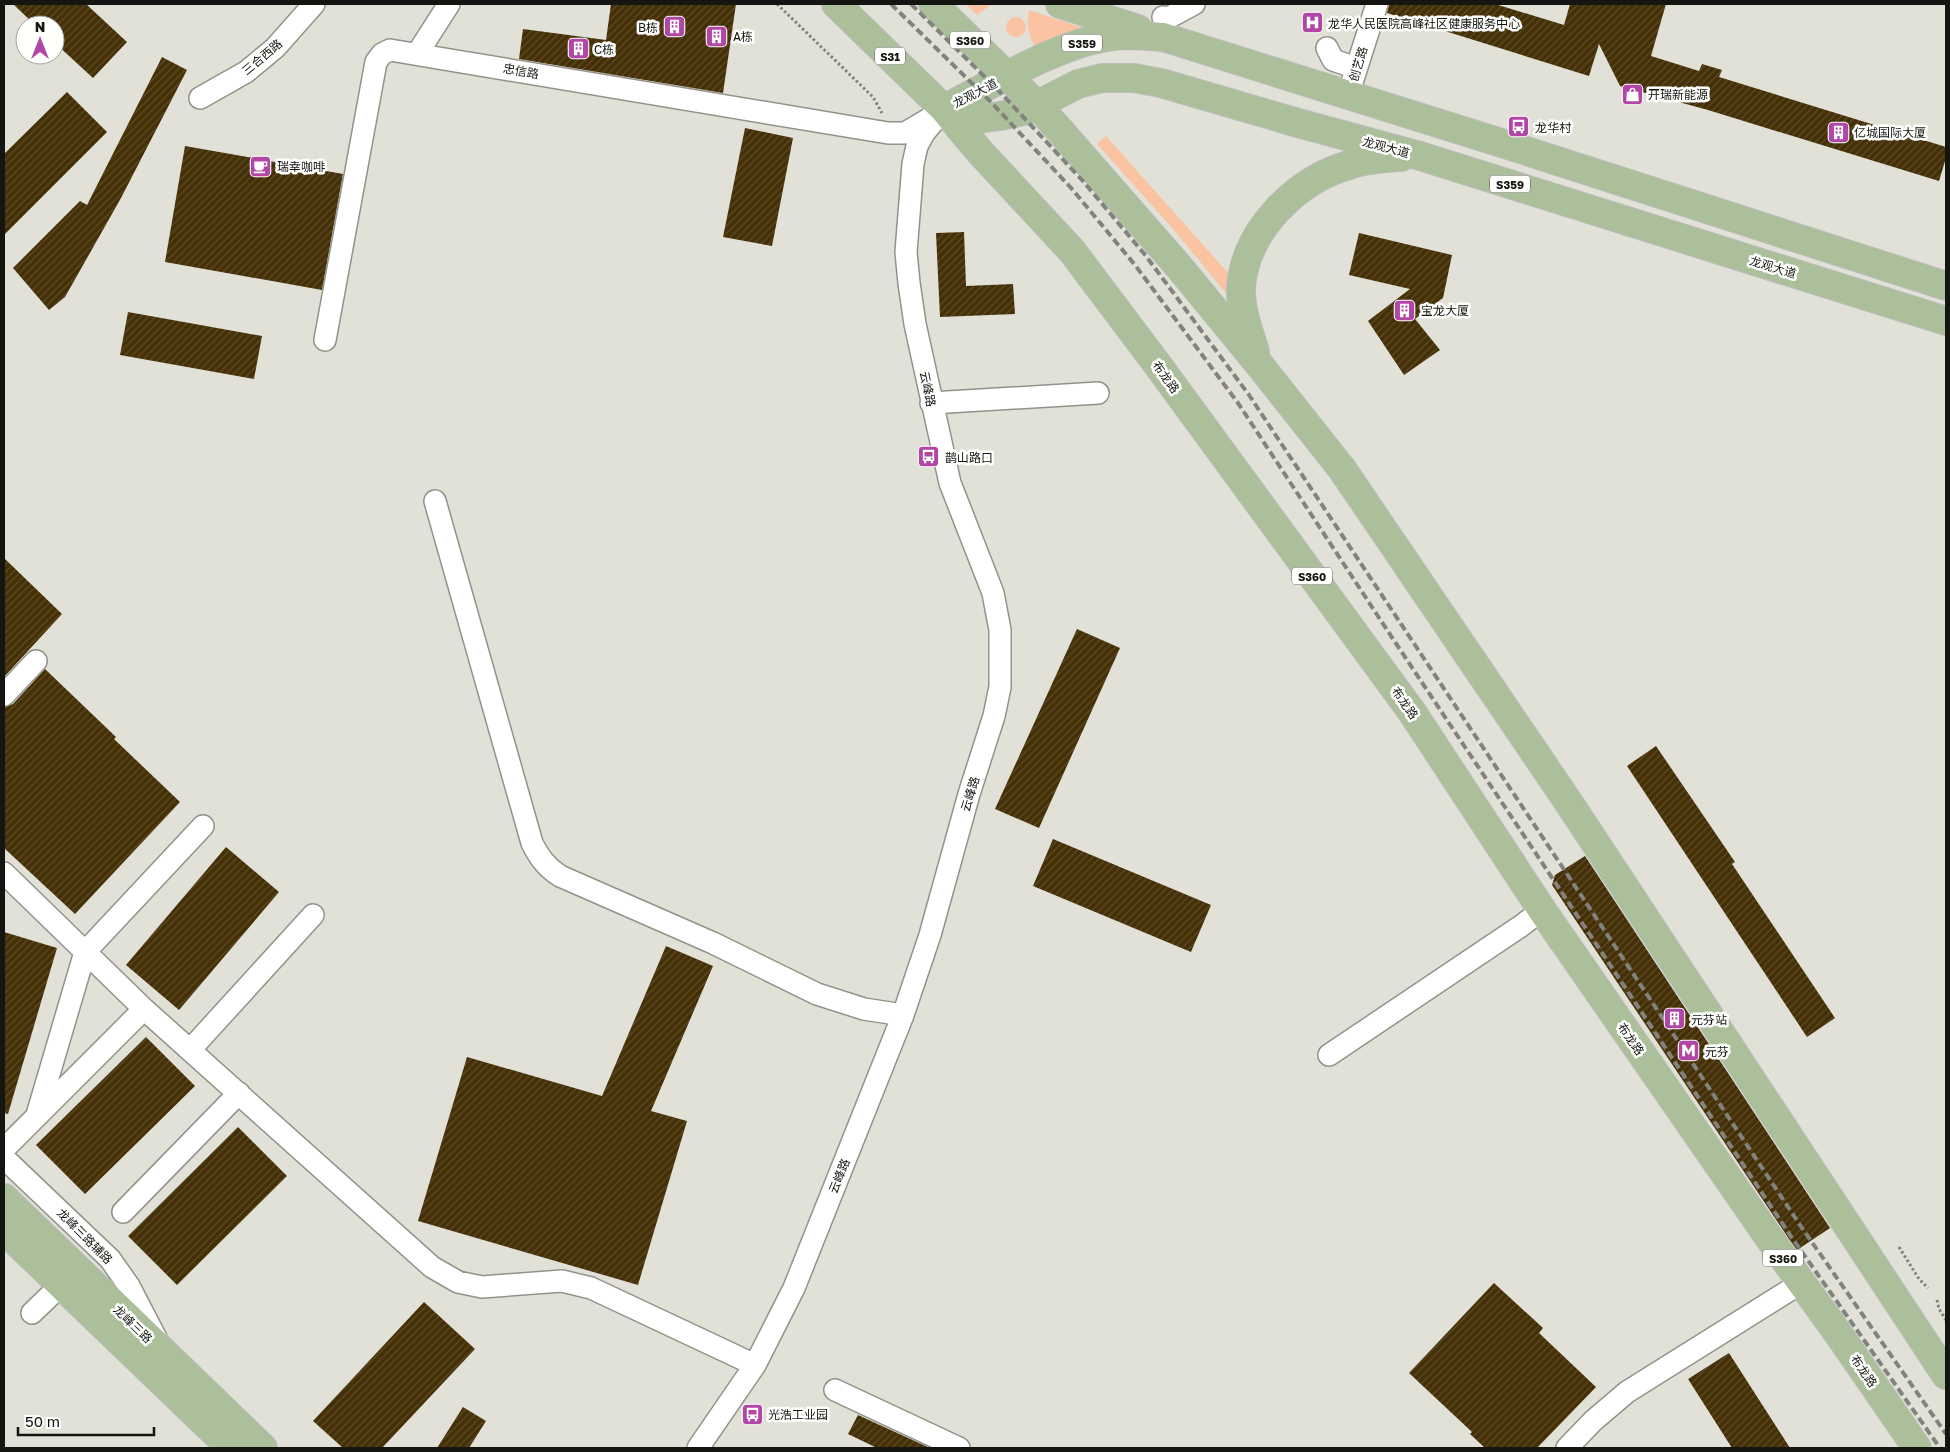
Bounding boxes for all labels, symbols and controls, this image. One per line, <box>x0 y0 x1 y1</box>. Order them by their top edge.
hospital icon: 龙华人民医院高峰社区健康服务中心 <box>1300 11 1324 35</box>
north arrow <box>15 15 65 65</box>
building icon: B栋 <box>662 15 686 39</box>
place label: 龙华人民医院高峰社区健康服务中心 <box>1328 16 1520 31</box>
text: N <box>35 18 45 35</box>
place label: B栋 <box>638 20 658 35</box>
building icon: A栋 <box>705 24 729 48</box>
place label: A栋 <box>733 29 753 44</box>
road number: S360 <box>950 32 990 48</box>
road number: S359 <box>1062 34 1102 52</box>
street label: 三合西路 <box>239 36 285 78</box>
building icon: C栋 <box>566 37 590 61</box>
place label: C栋 <box>594 42 614 57</box>
street label: 创艺路 <box>1346 45 1370 83</box>
road number: S31 <box>875 48 905 64</box>
street label: 忠信路 <box>502 60 540 82</box>
street label: 龙观大道 <box>950 75 1000 111</box>
shop icon: 开瑞新能源 <box>1620 82 1644 106</box>
place label: 开瑞新能源 <box>1648 87 1708 102</box>
bus stop icon: 龙华村 <box>1507 115 1531 139</box>
place label: 龙华村 <box>1535 120 1572 135</box>
building icon: 亿城国际大厦 <box>1826 120 1850 144</box>
place label: 亿城国际大厦 <box>1854 125 1926 140</box>
street label: 龙观大道 <box>1361 134 1411 160</box>
cafe icon: 瑞幸咖啡 <box>249 154 273 178</box>
place label: 瑞幸咖啡 <box>277 159 325 174</box>
road number: S359 <box>1490 175 1530 192</box>
street label: 龙观大道 <box>1748 253 1798 281</box>
building icon: 宝龙大厦 <box>1393 298 1417 322</box>
place label: 宝龙大厦 <box>1421 303 1469 318</box>
street label: 布龙路 <box>1149 358 1183 396</box>
street label: 云峰路 <box>917 370 939 408</box>
bus stop icon: 鹊山路口 <box>917 445 941 469</box>
place label: 鹊山路口 <box>945 450 993 465</box>
road number: S360 <box>1292 568 1332 584</box>
street label: 布龙路 <box>1389 684 1421 722</box>
street label: 云峰路 <box>958 775 982 813</box>
building icon: 元芬站 <box>1663 1007 1687 1031</box>
place label: 元芬站 <box>1691 1012 1727 1027</box>
street label: 布龙路 <box>1615 1020 1647 1058</box>
metro station icon: 元芬 <box>1677 1039 1701 1063</box>
place label: 元芬 <box>1705 1044 1729 1059</box>
street label: 云峰路 <box>825 1156 853 1196</box>
street label: 龙峰三路辅路 <box>54 1205 116 1267</box>
road number: S360 <box>1763 1250 1803 1266</box>
street label: 龙峰三路 <box>111 1302 155 1346</box>
street label: 布龙路 <box>1848 1352 1880 1390</box>
bus stop icon: 光浩工业园 <box>740 1402 764 1426</box>
scale bar <box>18 1404 154 1436</box>
place label: 光浩工业园 <box>768 1407 828 1422</box>
text: 50 m <box>25 1412 60 1430</box>

